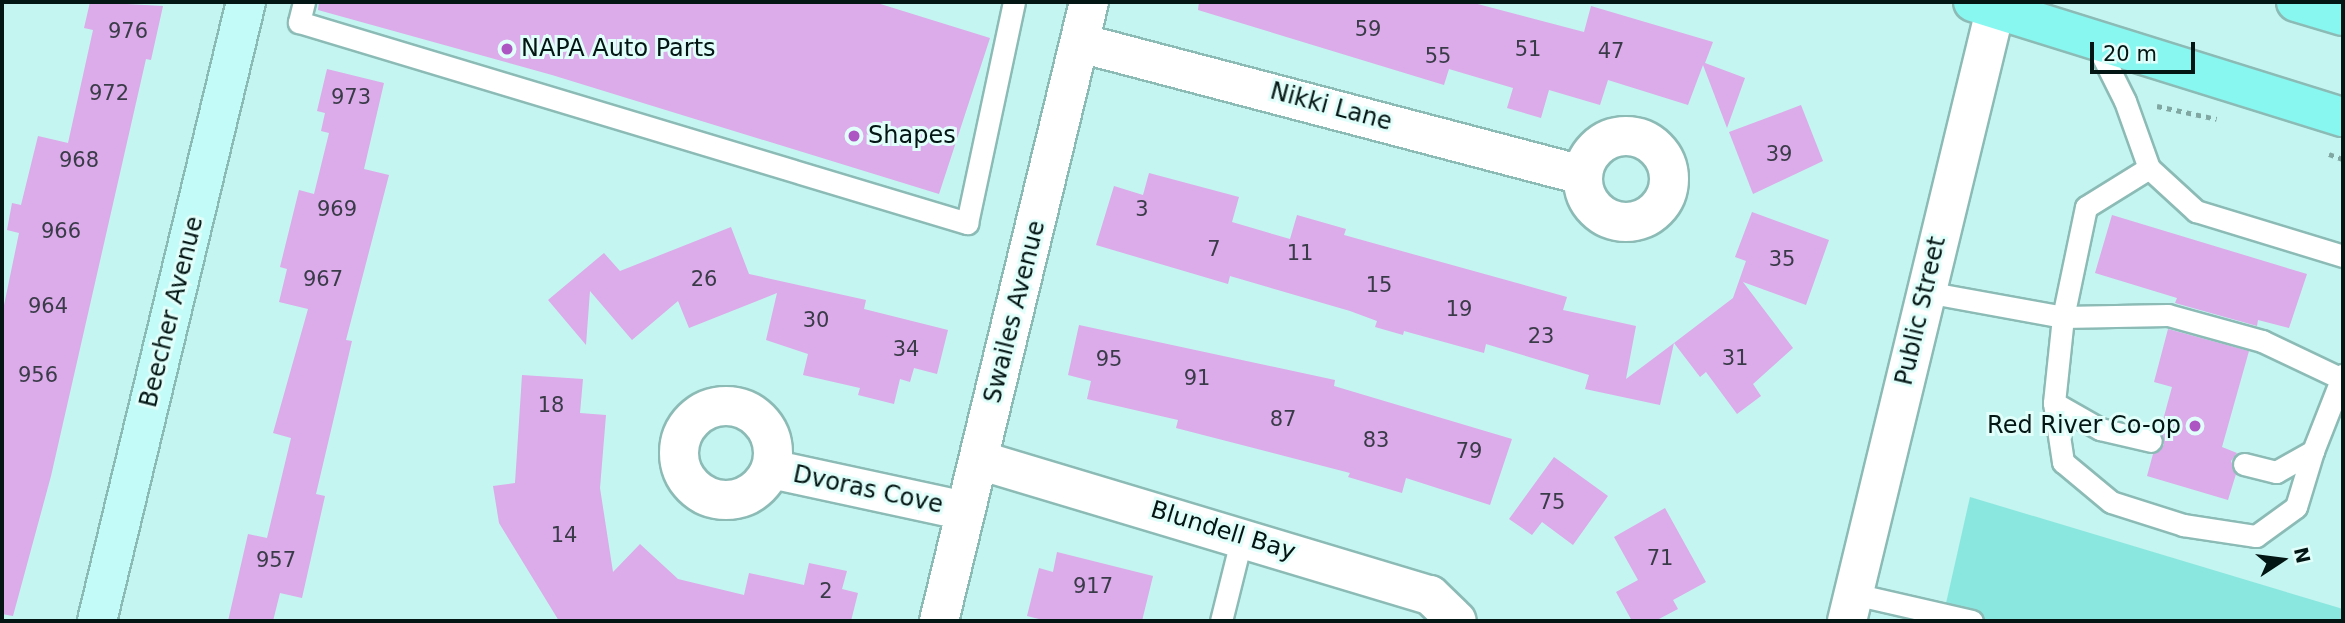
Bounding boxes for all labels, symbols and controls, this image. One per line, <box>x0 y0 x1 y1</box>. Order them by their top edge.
house number: 59 <box>1355 16 1381 42</box>
house number: 976 <box>108 18 148 44</box>
scale bar <box>2093 28 2198 72</box>
place label: NAPA Auto Parts <box>521 35 716 63</box>
house number: 51 <box>1515 36 1541 62</box>
house number: 47 <box>1598 38 1624 64</box>
marker: NAPA Auto Parts <box>499 41 515 57</box>
text: 20 m <box>2103 42 2157 66</box>
house number: 55 <box>1425 43 1451 69</box>
street label: Nikki Lane <box>1267 77 1395 137</box>
house number: 972 <box>89 80 129 106</box>
house number: 973 <box>331 84 371 110</box>
place label: Shapes <box>868 122 956 150</box>
marker: Shapes <box>846 128 862 144</box>
house number: 39 <box>1766 141 1792 167</box>
house number: 968 <box>59 147 99 173</box>
house number: 969 <box>317 196 357 222</box>
house number: 3 <box>1135 196 1149 222</box>
street label: Beecher Avenue <box>134 214 210 410</box>
house number: 966 <box>41 218 81 244</box>
street label: Swailes Avenue <box>978 218 1052 406</box>
street label: Public Street <box>1890 234 1952 388</box>
house number: 7 <box>1207 236 1221 262</box>
house number: 11 <box>1287 240 1313 266</box>
house number: 35 <box>1769 246 1795 272</box>
house number: 967 <box>303 266 343 292</box>
house number: 26 <box>691 266 717 292</box>
house number: 15 <box>1366 272 1392 298</box>
house number: 964 <box>28 293 68 319</box>
house number: 19 <box>1446 296 1472 322</box>
house number: 30 <box>803 307 829 333</box>
house number: 23 <box>1528 323 1554 349</box>
house number: 34 <box>893 336 919 362</box>
house number: 31 <box>1722 345 1748 371</box>
house number: 95 <box>1096 346 1122 372</box>
house number: 956 <box>18 362 58 388</box>
house number: 91 <box>1184 365 1210 391</box>
house number: 18 <box>538 392 564 418</box>
house number: 87 <box>1270 406 1296 432</box>
place label: Red River Co-op <box>1987 412 2181 440</box>
marker: Red River Co-op <box>2187 418 2203 434</box>
house number: 83 <box>1363 427 1389 453</box>
house number: 79 <box>1456 438 1482 464</box>
street label: Dvoras Cove <box>790 460 946 520</box>
house number: 75 <box>1539 489 1565 515</box>
street label: Blundell Bay <box>1147 495 1299 567</box>
house number: 14 <box>551 522 577 548</box>
north arrow <box>2247 525 2317 595</box>
house number: 71 <box>1647 545 1673 571</box>
text: N <box>2290 545 2315 565</box>
house number: 957 <box>256 547 296 573</box>
house number: 917 <box>1073 573 1113 599</box>
house number: 2 <box>819 578 833 604</box>

